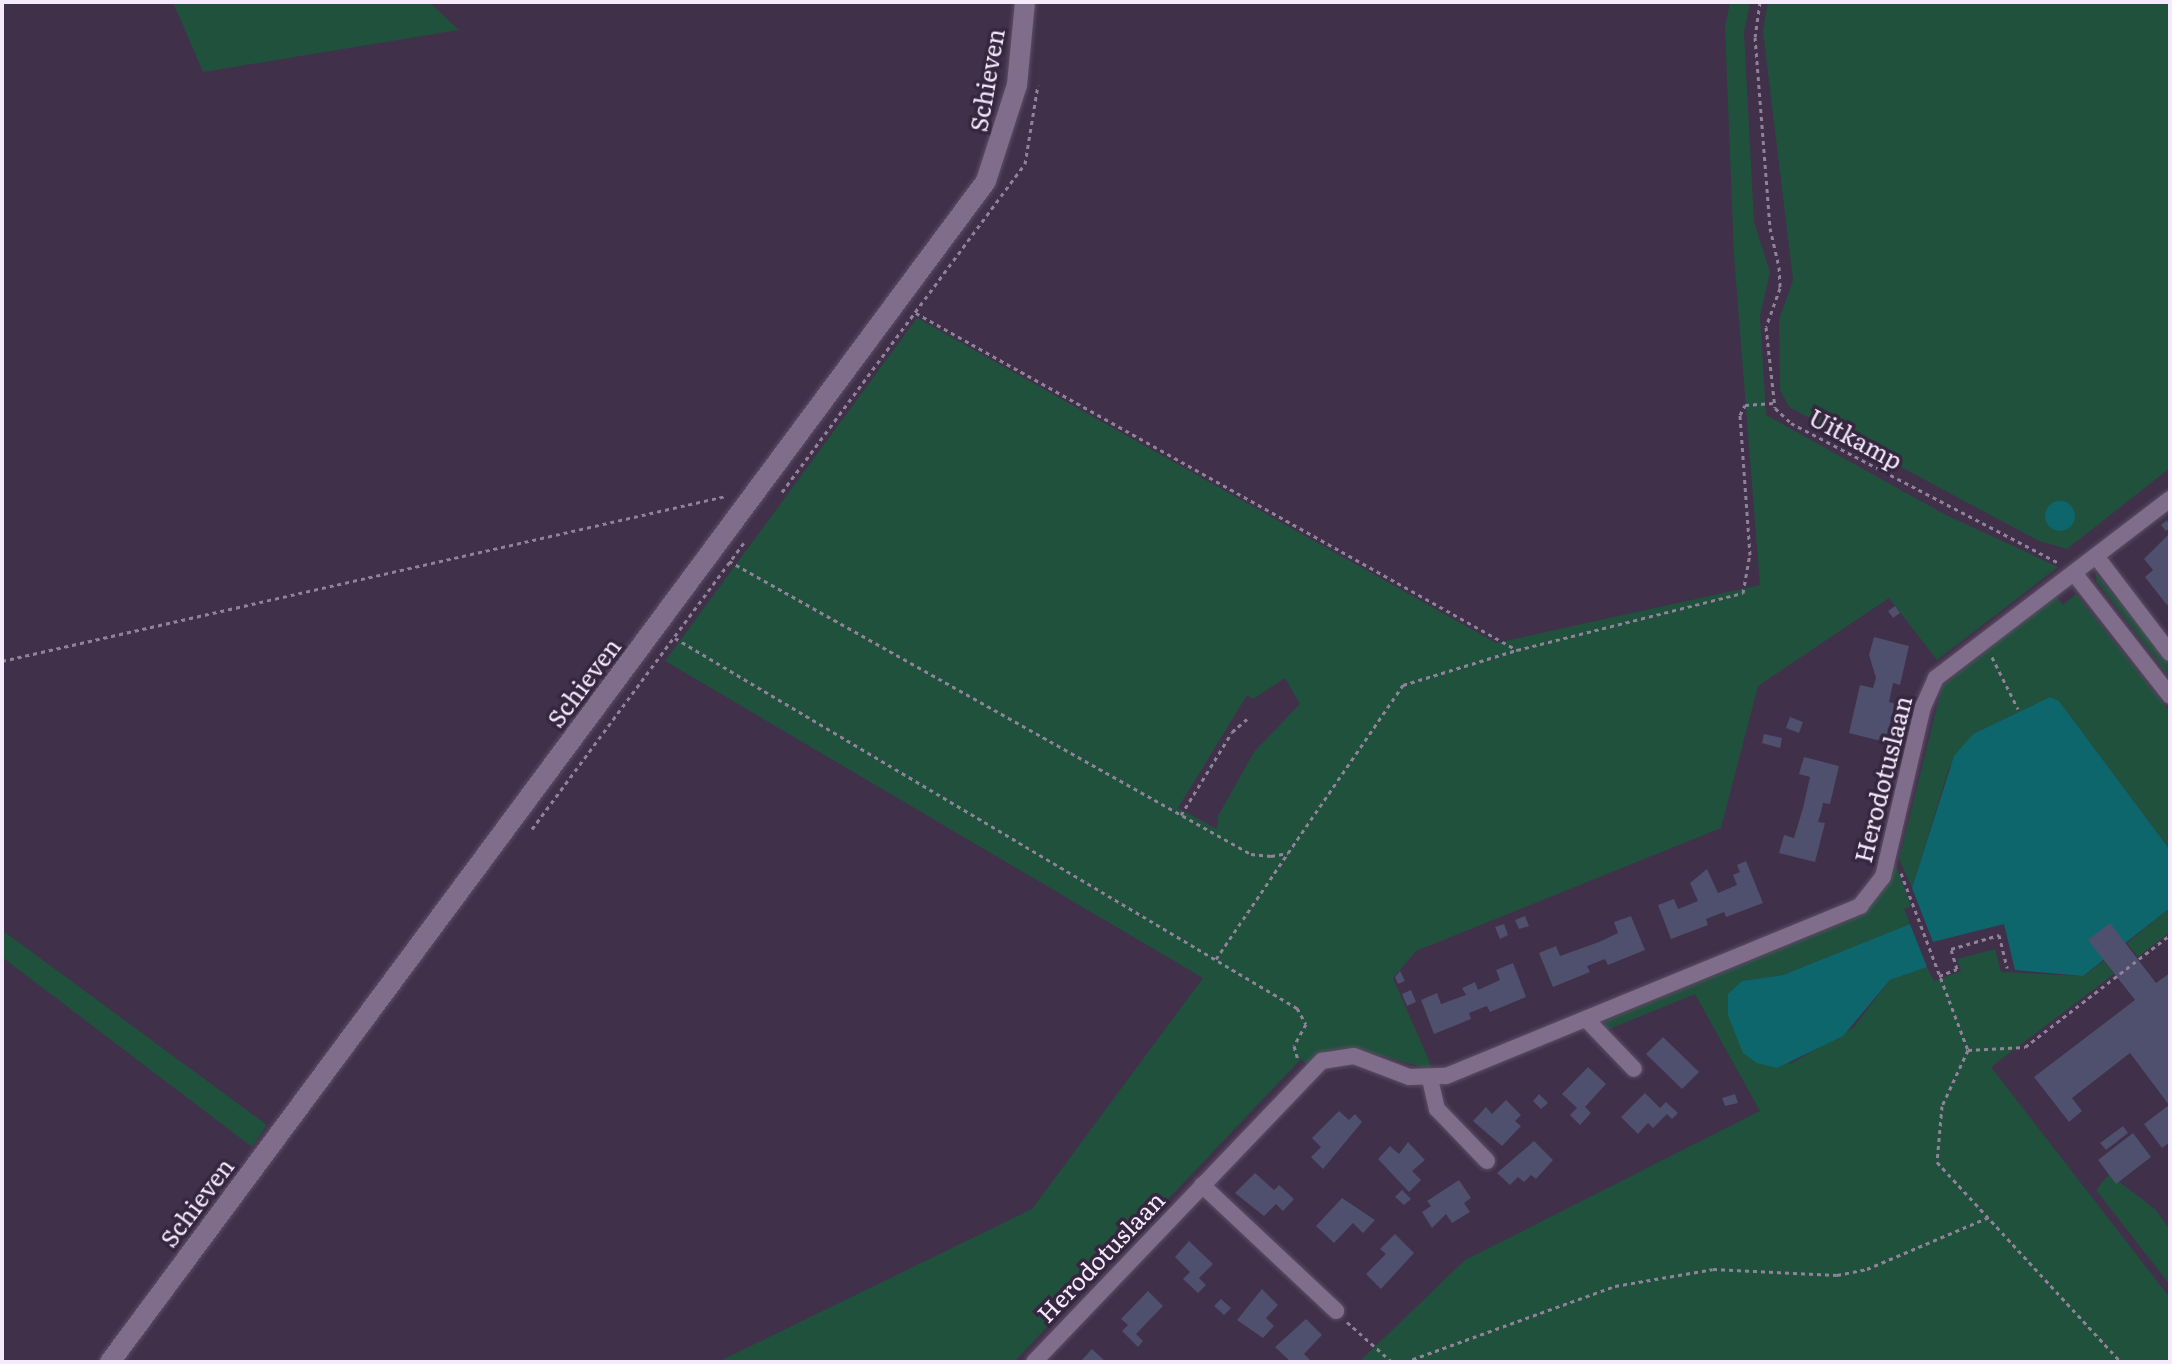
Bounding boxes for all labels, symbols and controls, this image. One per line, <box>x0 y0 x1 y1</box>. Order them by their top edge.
street label: Schieven <box>963 26 1009 134</box>
street label: Uitkamp <box>1804 401 1908 475</box>
street label: Schieven <box>540 632 626 732</box>
street label: Herodotuslaan <box>1847 693 1917 865</box>
street label: Schieven <box>153 1152 239 1252</box>
street label: Herodotuslaan <box>1030 1185 1170 1327</box>

